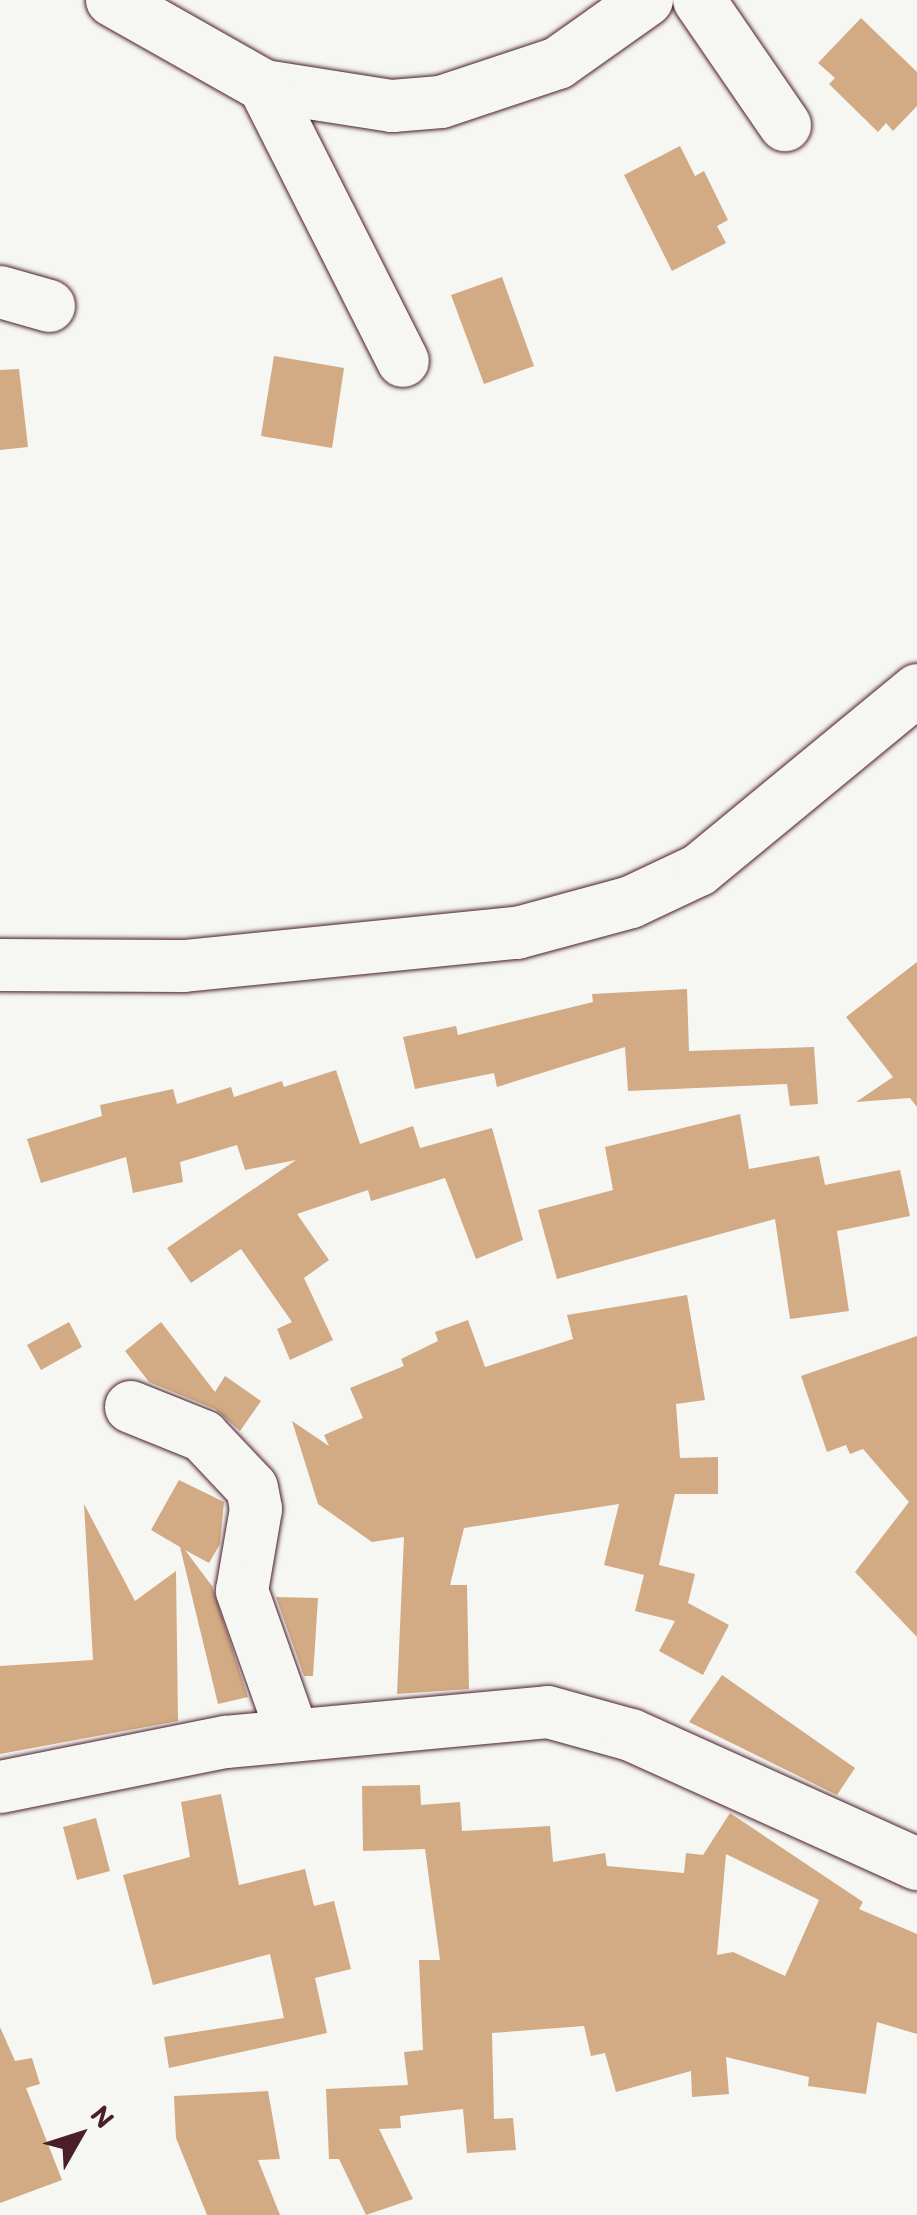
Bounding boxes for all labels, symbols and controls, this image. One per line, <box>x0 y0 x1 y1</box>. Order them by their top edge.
north arrow <box>30 2085 130 2185</box>
text: N <box>84 2098 122 2134</box>

